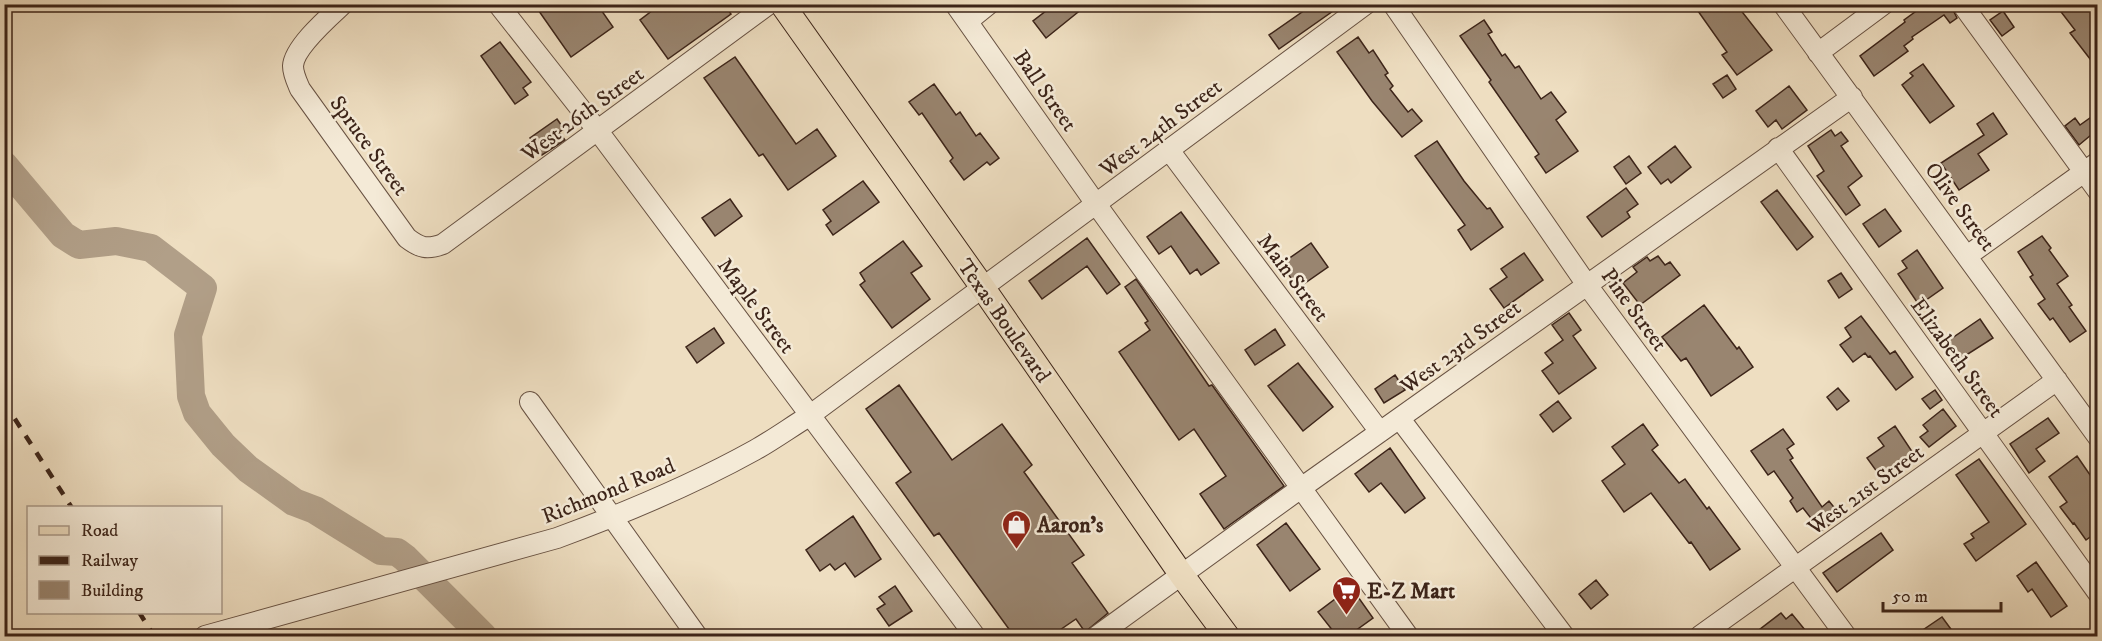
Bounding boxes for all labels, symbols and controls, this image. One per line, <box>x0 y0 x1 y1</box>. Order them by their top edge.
street label: Ball Street <box>1007 45 1083 137</box>
street label: West 26th Street <box>516 61 649 168</box>
street label: West 24th Street <box>1094 73 1227 184</box>
street label: Spruce Street <box>324 91 414 201</box>
street label: Olive Street <box>1919 157 2001 257</box>
street label: Main Street <box>1251 228 1335 327</box>
street label: Maple Street <box>711 253 801 359</box>
street label: Texas Boulevard <box>951 254 1056 388</box>
street label: Pine Street <box>1595 263 1673 357</box>
street label: Elizabeth Street <box>1904 293 2009 423</box>
street label: West 23rd Street <box>1395 295 1526 401</box>
street label: West 21st Street <box>1802 439 1929 542</box>
street label: Richmond Road <box>538 452 679 530</box>
legend <box>27 506 222 614</box>
shop icon: Aaron's <box>1000 508 1032 550</box>
place label: Aaron's <box>1036 512 1104 539</box>
text: Road <box>81 520 118 542</box>
text: Railway <box>81 550 139 572</box>
supermarket icon: E-Z Mart <box>1330 574 1362 616</box>
scale bar <box>1883 575 2002 613</box>
place label: E-Z Mart <box>1367 578 1455 605</box>
text: Building <box>81 580 143 602</box>
text: 50 m <box>1892 586 1928 608</box>

